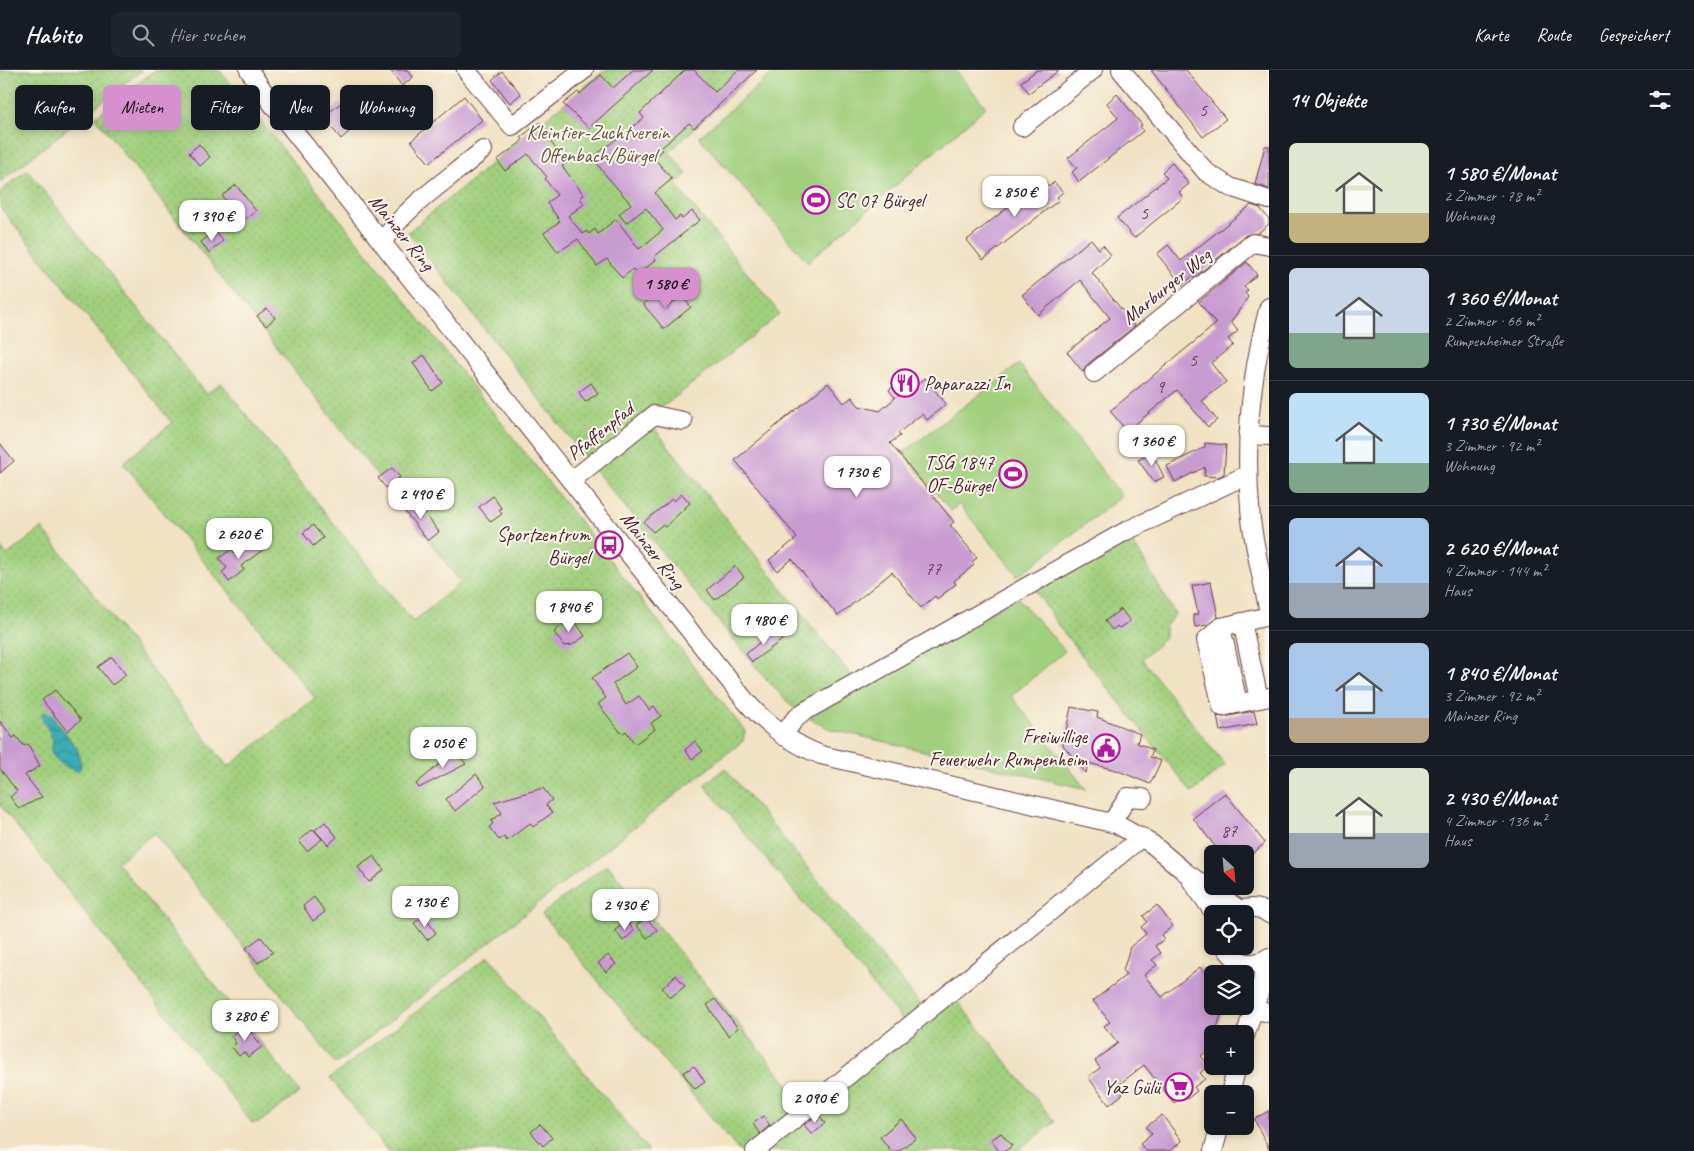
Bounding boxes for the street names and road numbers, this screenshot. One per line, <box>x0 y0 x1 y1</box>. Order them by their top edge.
street label: Mainzer Ring <box>363 189 441 277</box>
street label: Marburger Weg <box>1117 242 1217 330</box>
street label: Pfaffenpfad <box>562 395 641 466</box>
street label: Mainzer Ring <box>615 507 692 595</box>

